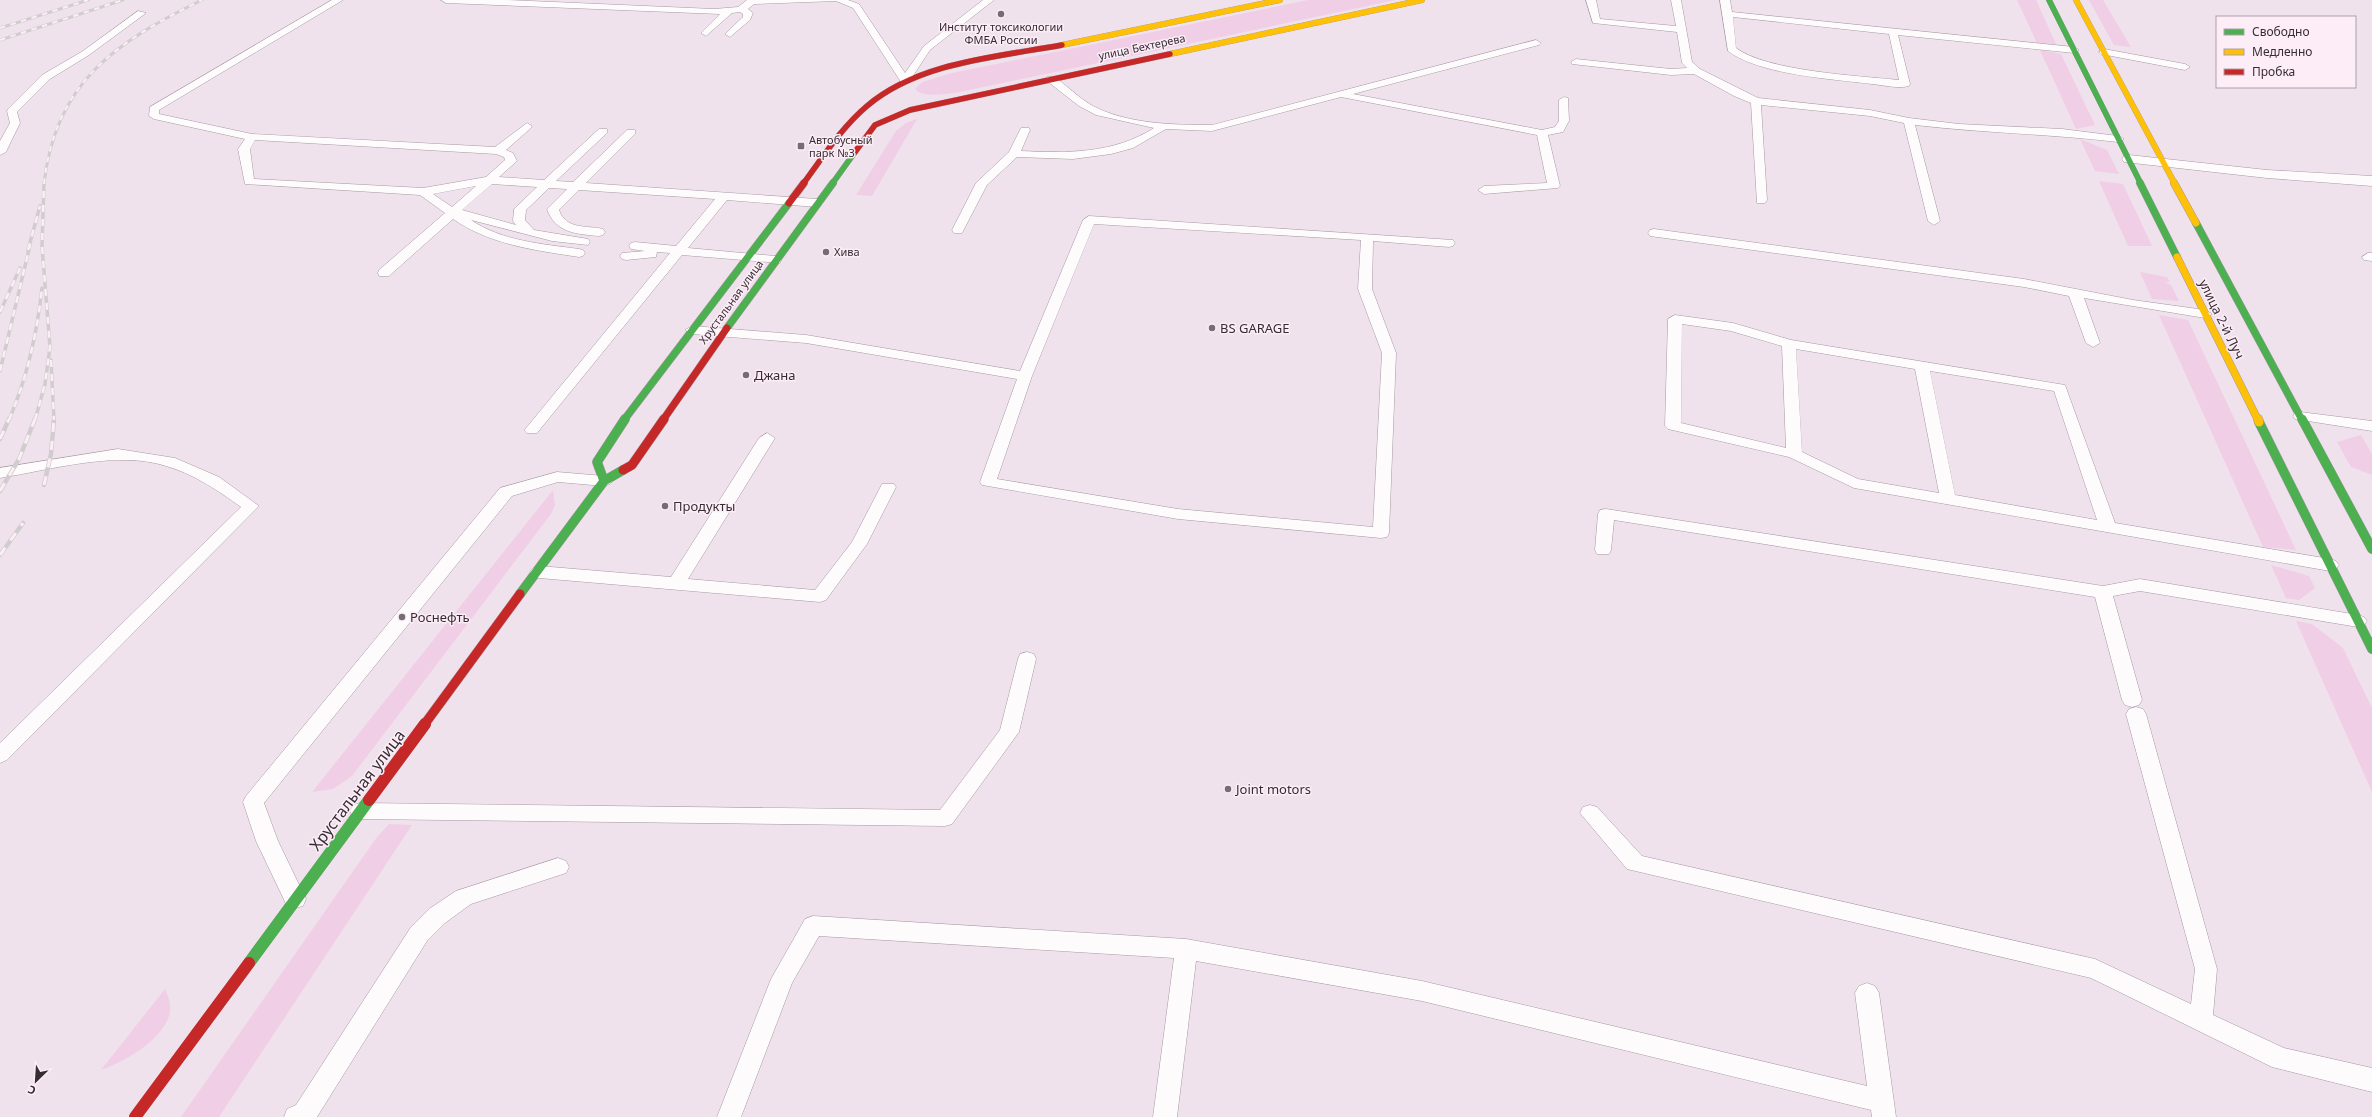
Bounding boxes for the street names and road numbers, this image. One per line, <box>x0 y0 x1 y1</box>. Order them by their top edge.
street label: улица Бехтерева <box>1097 30 1187 63</box>
street label: Хрустальная улица <box>695 257 766 347</box>
street label: улица 2-й Луч <box>2195 276 2249 362</box>
street label: Хрустальная улица <box>304 725 410 855</box>

